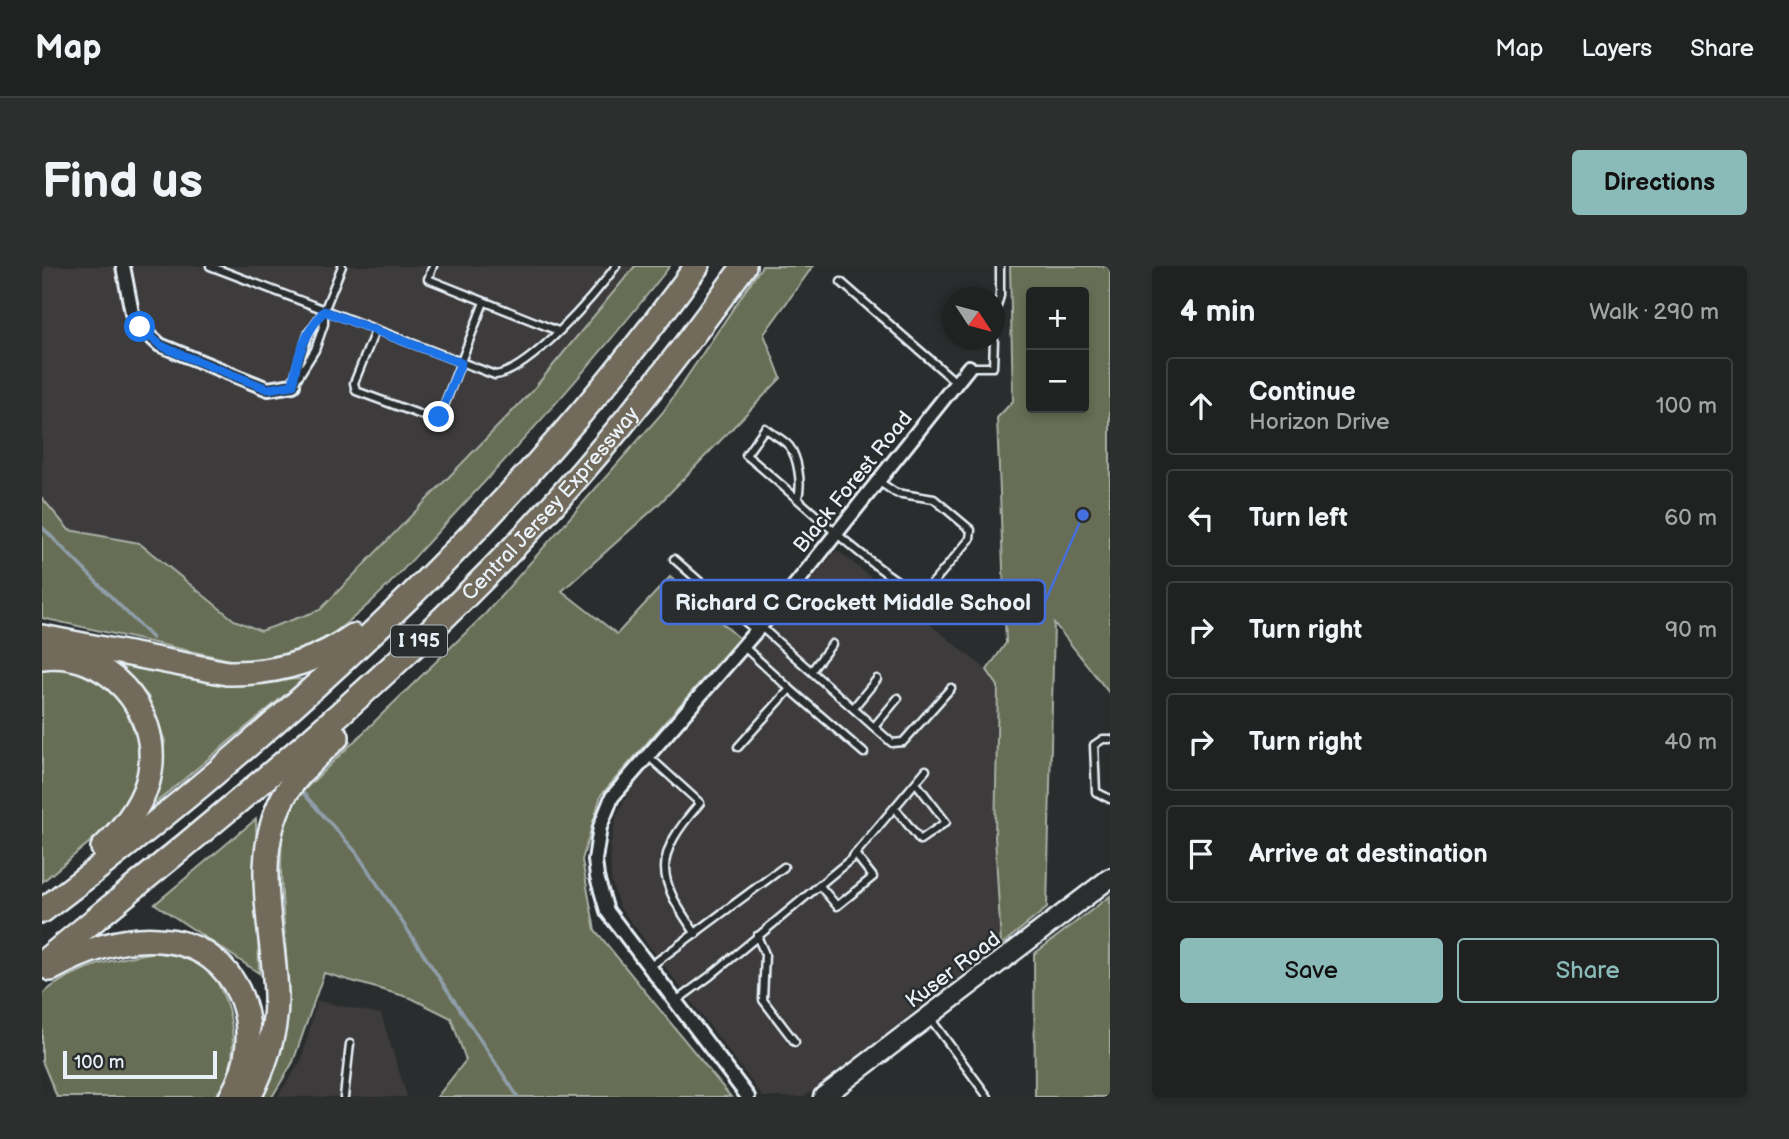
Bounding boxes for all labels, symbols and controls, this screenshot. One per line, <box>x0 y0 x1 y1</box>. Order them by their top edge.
text: Map <box>35 28 101 68</box>
text: Map <box>1495 34 1543 63</box>
text: Layers <box>1581 34 1652 63</box>
text: Share <box>1690 34 1754 63</box>
button: Directions <box>1572 150 1747 215</box>
text: Find us <box>42 153 203 212</box>
north arrow <box>942 287 1005 350</box>
map controls <box>1026 287 1089 413</box>
button: + <box>1026 287 1089 350</box>
text: 4 min <box>1180 294 1255 330</box>
text: Walk · 290 m <box>1589 298 1719 326</box>
route start <box>124 311 155 342</box>
button: − <box>1026 350 1089 413</box>
text: Continue <box>1249 377 1356 408</box>
icon: ahead <box>1182 387 1220 425</box>
text: 100 m <box>1656 392 1717 420</box>
route end <box>423 401 454 432</box>
street label: Central Jersey Expressway <box>456 401 644 606</box>
street label: Black Forest Road <box>788 406 918 558</box>
text: Horizon Drive <box>1249 408 1390 436</box>
icon: left <box>1182 499 1220 537</box>
text: Turn left <box>1249 503 1348 534</box>
text: 60 m <box>1664 504 1717 532</box>
callout: Richard C Crockett Middle School <box>661 580 1045 624</box>
text: Richard C Crockett Middle School <box>675 589 1031 617</box>
icon: right <box>1182 611 1220 649</box>
text: Turn right <box>1249 615 1362 646</box>
text: 90 m <box>1665 616 1717 644</box>
road number: I 195 <box>391 626 447 656</box>
icon: right <box>1182 723 1220 761</box>
text: Turn right <box>1249 727 1362 758</box>
text: 40 m <box>1664 728 1717 756</box>
icon: arrive <box>1182 835 1220 873</box>
text: Arrive at destination <box>1249 839 1488 870</box>
street label: Kuser Road <box>901 926 1005 1014</box>
button: Save <box>1180 938 1443 1003</box>
button: Share <box>1457 938 1719 1003</box>
scale bar <box>63 1048 217 1080</box>
text: 100 m <box>74 1051 125 1074</box>

